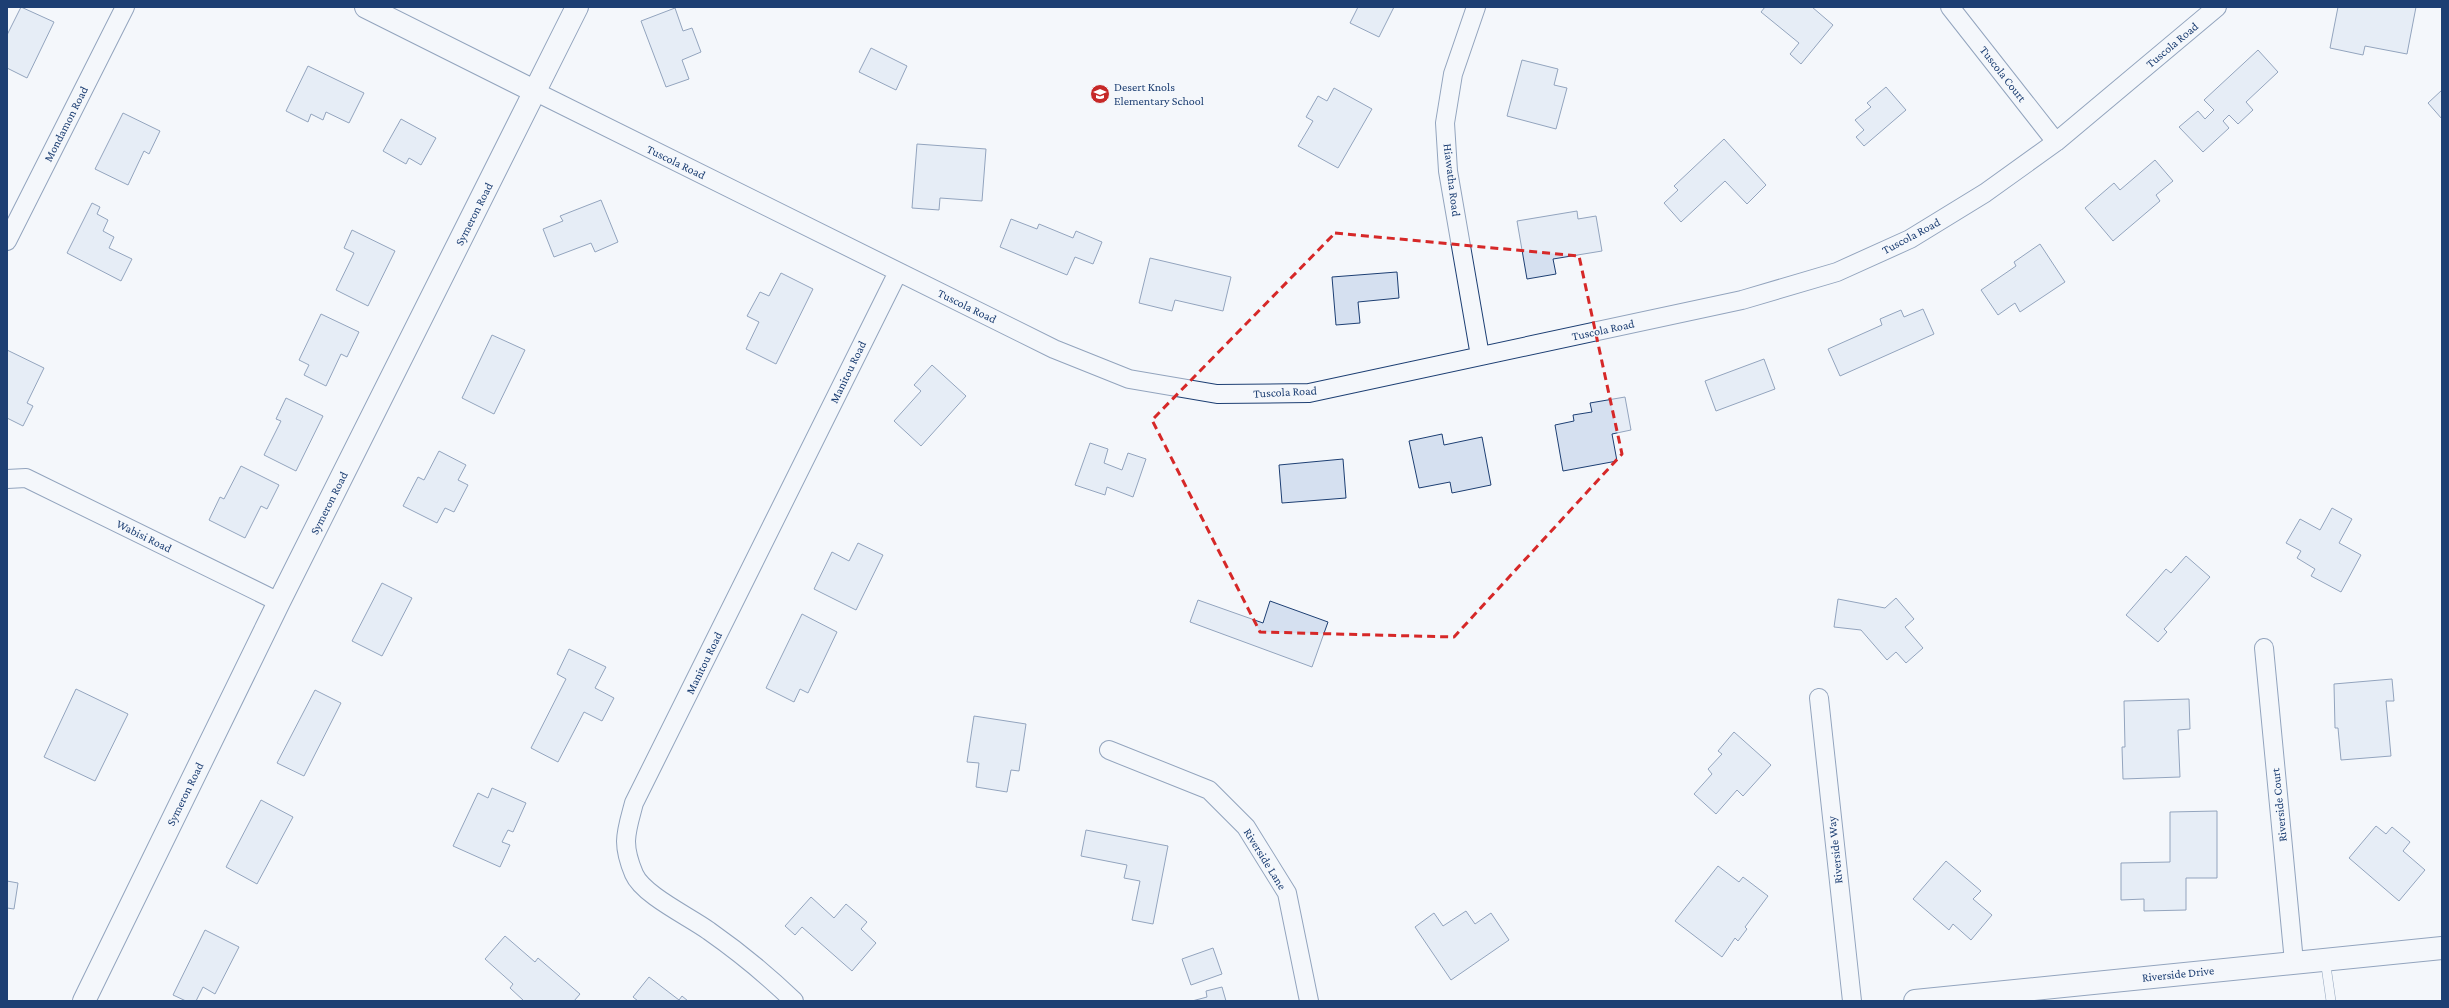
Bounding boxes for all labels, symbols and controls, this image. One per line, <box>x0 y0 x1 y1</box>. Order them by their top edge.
street label: Tuscola Road <box>2143 19 2201 71</box>
street label: Tuscola Court <box>1977 43 2030 105</box>
place label: Desert Knols Elementary School <box>1114 80 1204 108</box>
street label: Mondamon Road <box>41 83 91 164</box>
school or university icon: Desert Knols Elementary School <box>1089 83 1111 105</box>
street label: Tuscola Road <box>644 142 708 183</box>
street label: Hiawatha Road <box>1441 143 1464 218</box>
street label: Symeron Road <box>452 180 496 248</box>
street label: Tuscola Road <box>1880 215 1943 257</box>
street label: Tuscola Road <box>935 286 999 327</box>
street label: Tuscola Road <box>1570 316 1636 343</box>
street label: Manitou Road <box>827 338 869 406</box>
street label: Tuscola Road <box>1253 383 1318 401</box>
street label: Symeron Road <box>307 469 351 537</box>
street label: Wabisi Road <box>114 517 175 556</box>
street label: Manitou Road <box>683 629 725 697</box>
street label: Symeron Road <box>164 759 207 828</box>
street label: Riverside Court <box>2268 766 2290 842</box>
street label: Riverside Way <box>1824 815 1846 884</box>
street label: Riverside Lane <box>1241 826 1289 892</box>
street label: Riverside Drive <box>2141 963 2215 985</box>

